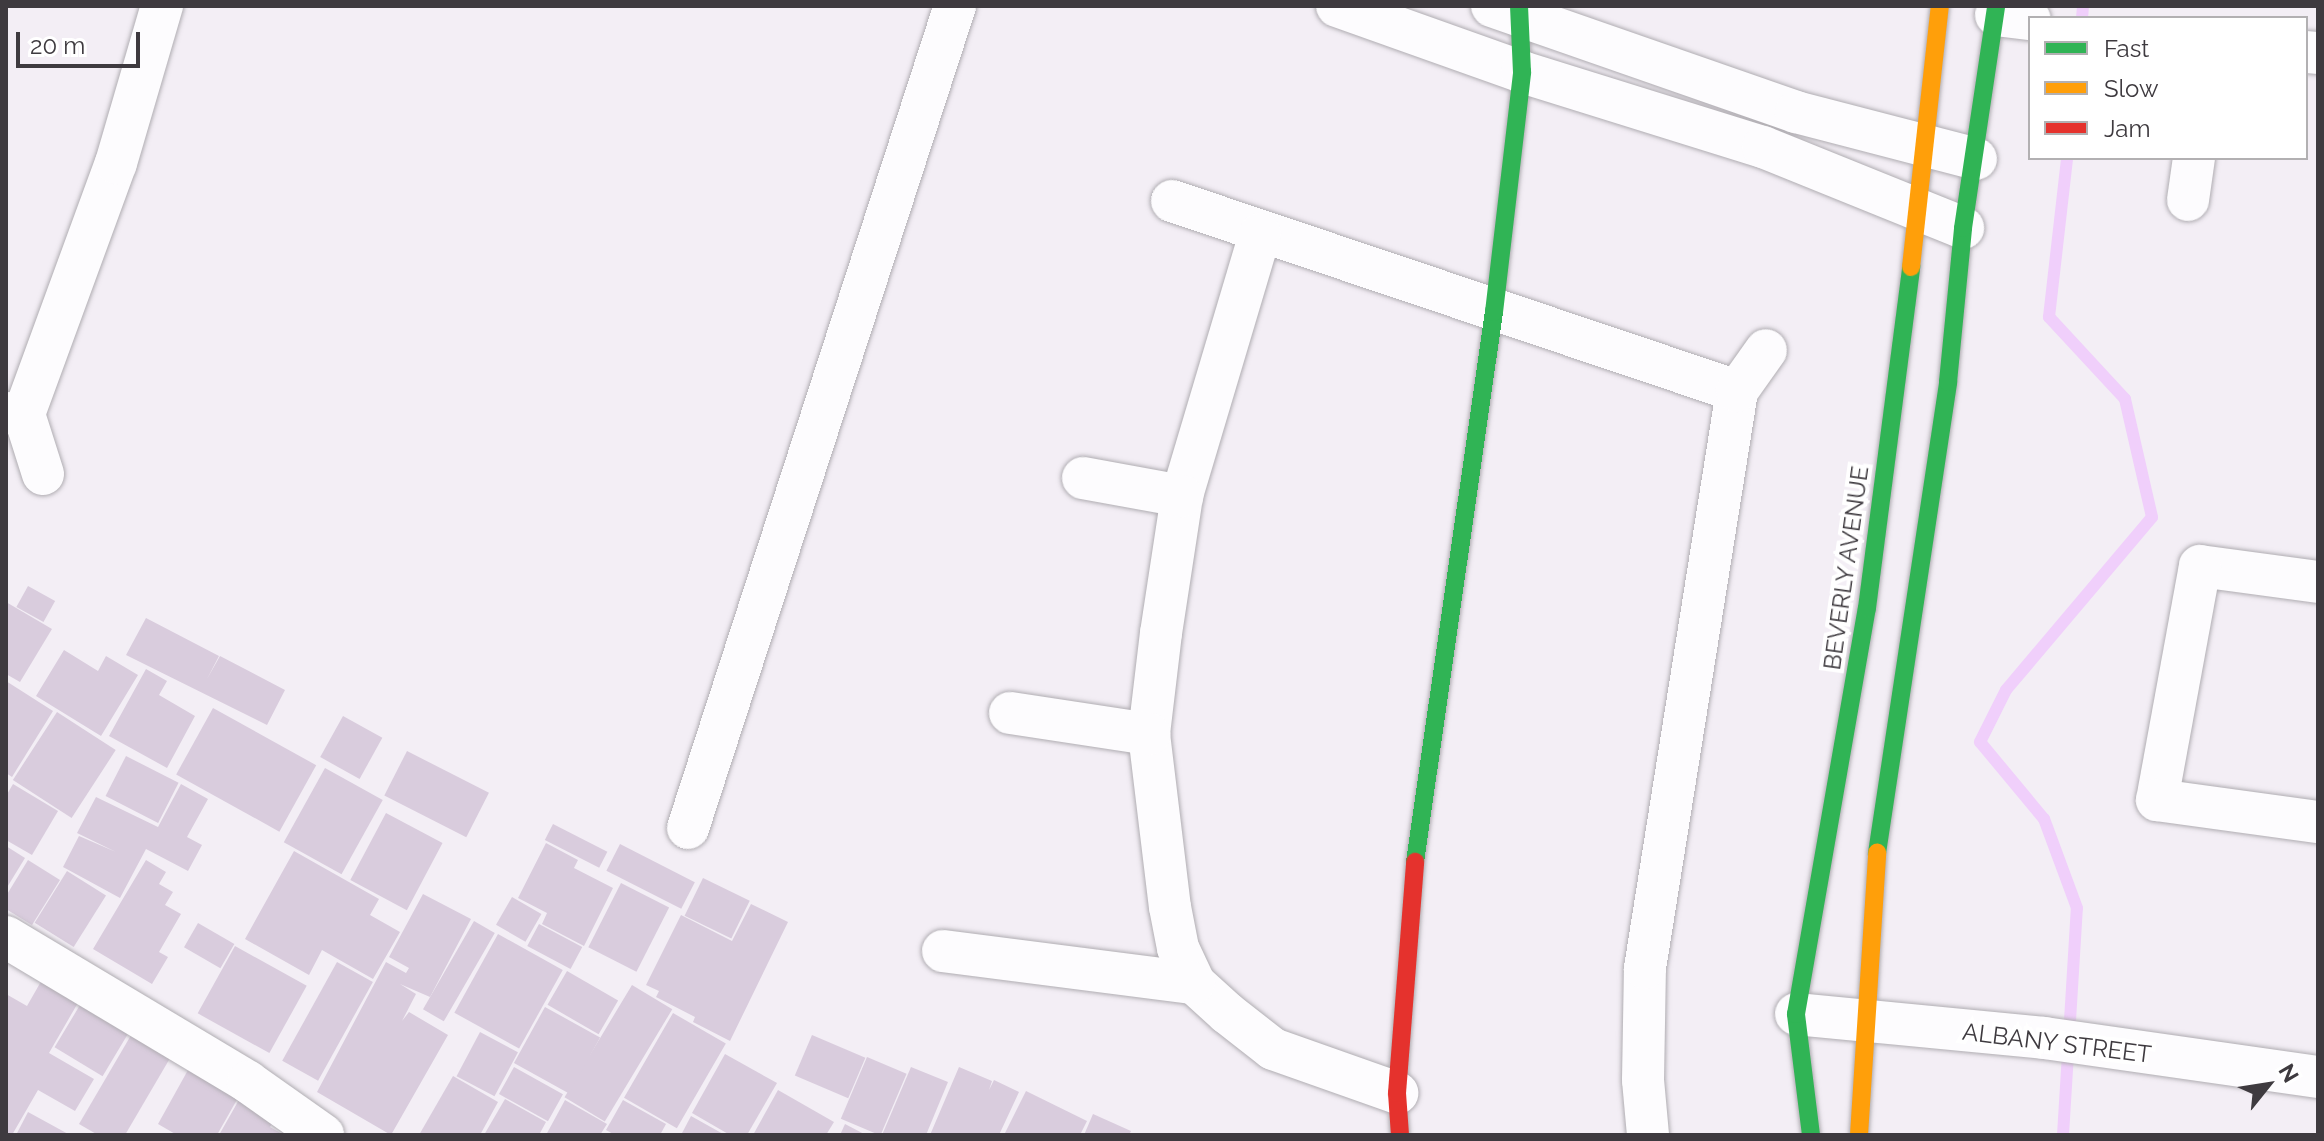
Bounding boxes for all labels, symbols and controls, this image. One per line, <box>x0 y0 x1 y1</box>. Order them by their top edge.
scale bar <box>20 16 144 66</box>
legend <box>2028 16 2308 160</box>
text: 20 m <box>30 31 85 60</box>
text: Fast <box>2104 34 2149 63</box>
text: Slow <box>2104 74 2158 103</box>
text: Jam <box>2104 114 2150 143</box>
street label: BEVERLY AVENUE <box>1817 463 1875 673</box>
street label: ALBANY STREET <box>1960 1017 2154 1069</box>
north arrow <box>2228 1045 2308 1125</box>
text: N <box>2273 1059 2304 1087</box>

